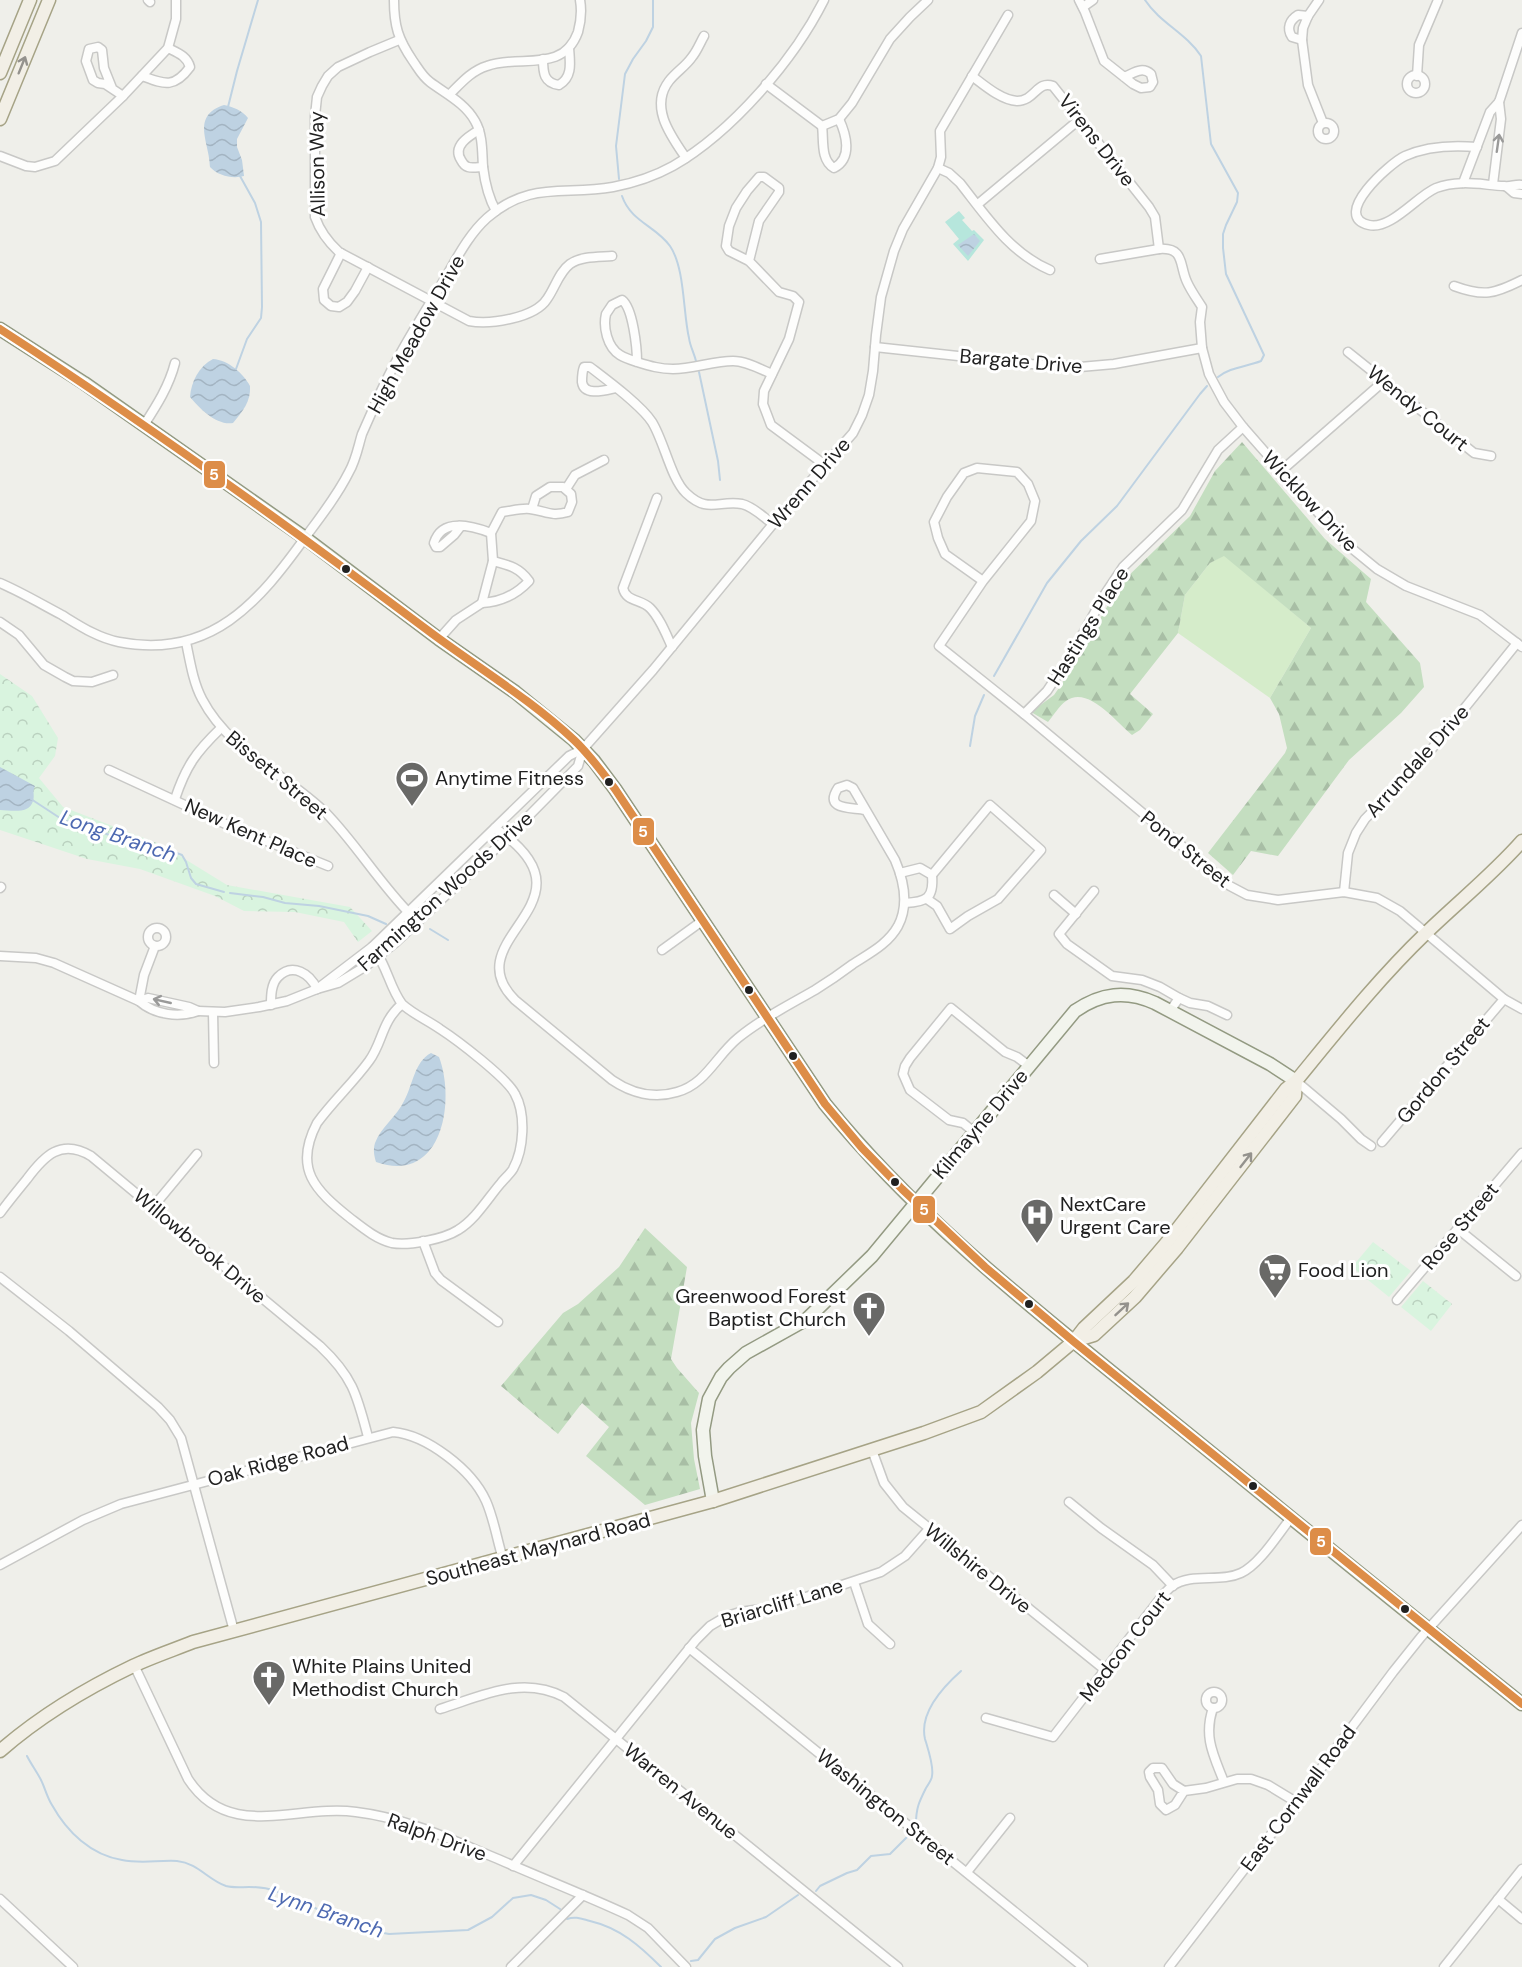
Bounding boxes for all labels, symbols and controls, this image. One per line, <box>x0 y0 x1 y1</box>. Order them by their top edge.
one-way arrow <box>17 57 28 75</box>
street label: Virens Drive <box>1053 88 1141 192</box>
street label: Allison Way <box>303 111 331 217</box>
one-way arrow <box>1492 134 1503 153</box>
street label: High Meadow Drive <box>362 250 470 418</box>
street label: Bargate Drive <box>958 343 1084 379</box>
street label: Wendy Court <box>1362 359 1474 457</box>
street label: Wrenn Drive <box>762 432 856 534</box>
street label: Wicklow Drive <box>1256 445 1364 557</box>
line badge: 5 <box>203 460 226 489</box>
text: 5 <box>209 464 219 485</box>
street label: Hastings Place <box>1041 562 1135 690</box>
unlabelled marker <box>340 563 352 575</box>
street label: Arrundale Drive <box>1360 699 1474 823</box>
street label: Bissett Street <box>221 725 334 825</box>
sports icon: Anytime Fitness <box>394 760 430 807</box>
place label: Anytime Fitness <box>435 765 584 791</box>
unlabelled marker <box>603 776 615 788</box>
street label: New Kent Place <box>181 792 321 874</box>
water label: Long Branch <box>56 803 180 869</box>
street label: Farmington Woods Drive <box>352 805 538 977</box>
street label: Pond Street <box>1136 805 1237 893</box>
line badge: 5 <box>632 817 655 846</box>
text: 5 <box>638 821 648 842</box>
unlabelled marker <box>743 984 755 996</box>
one-way arrow <box>153 995 172 1006</box>
street label: Gordon Street <box>1391 1011 1495 1129</box>
unlabelled marker <box>787 1050 799 1062</box>
street label: Kilmayne Drive <box>926 1064 1034 1184</box>
one-way arrow <box>1240 1152 1253 1168</box>
unlabelled marker <box>889 1176 901 1188</box>
street label: Rose Street <box>1416 1177 1504 1275</box>
street label: Willowbrook Drive <box>128 1183 272 1309</box>
place label: NextCare Urgent Care <box>1060 1191 1171 1240</box>
line badge: 5 <box>912 1195 936 1224</box>
hospital icon: NextCare Urgent Care <box>1019 1197 1055 1244</box>
text: 5 <box>919 1199 929 1220</box>
supermarket icon: Food Lion <box>1257 1252 1293 1299</box>
place label: Food Lion <box>1298 1257 1389 1283</box>
place label: Greenwood Forest Baptist Church <box>675 1283 846 1332</box>
church icon: Greenwood Forest Baptist Church <box>851 1290 887 1337</box>
unlabelled marker <box>1023 1298 1035 1310</box>
one-way arrow <box>1114 1302 1129 1316</box>
street label: Oak Ridge Road <box>205 1430 351 1492</box>
unlabelled marker <box>1247 1480 1259 1492</box>
street label: Southeast Maynard Road <box>423 1506 653 1592</box>
street label: Willshire Drive <box>919 1517 1037 1619</box>
line badge: 5 <box>1309 1527 1332 1556</box>
text: 5 <box>1316 1531 1326 1552</box>
street label: Briarcliff Lane <box>718 1572 846 1634</box>
street label: Medcon Court <box>1074 1585 1177 1707</box>
unlabelled marker <box>1399 1603 1411 1615</box>
place label: White Plains United Methodist Church <box>292 1653 471 1702</box>
church icon: White Plains United Methodist Church <box>251 1659 287 1706</box>
street label: East Cornwall Road <box>1234 1720 1362 1876</box>
street label: Warren Avenue <box>618 1737 744 1845</box>
street label: Washington Street <box>811 1743 961 1871</box>
street label: Ralph Drive <box>384 1807 490 1867</box>
water label: Lynn Branch <box>265 1879 387 1945</box>

